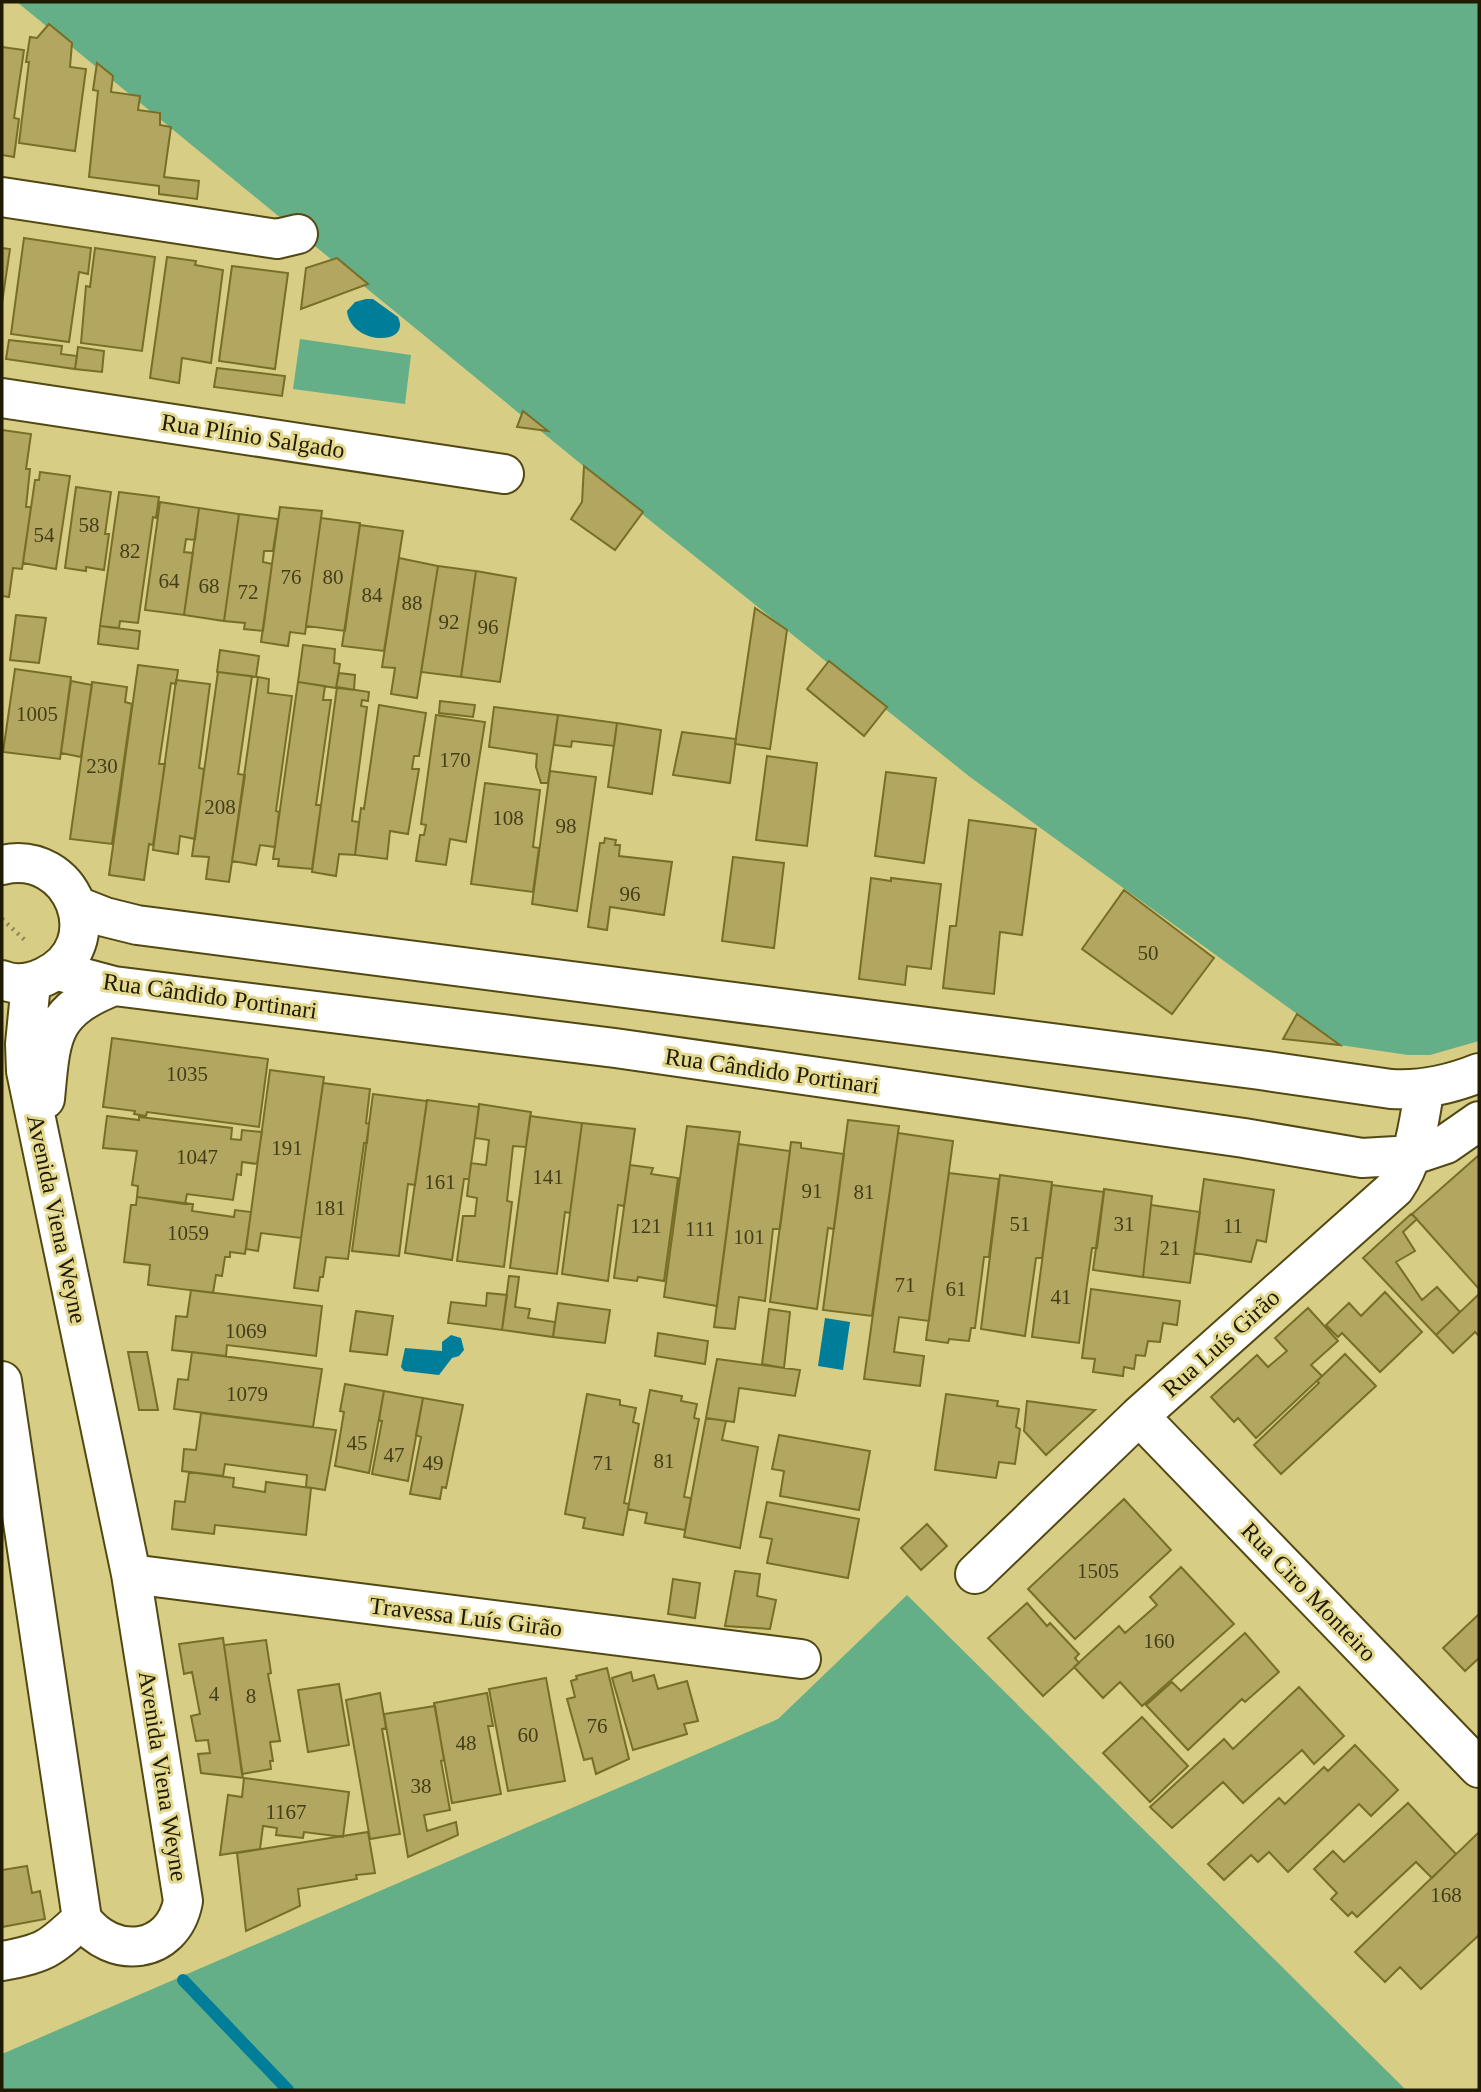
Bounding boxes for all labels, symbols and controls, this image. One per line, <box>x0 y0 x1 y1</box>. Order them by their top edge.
street label: Rua Plínio Salgado <box>159 409 347 463</box>
house number: 58 <box>79 513 100 537</box>
house number: 54 <box>34 523 55 547</box>
house number: 82 <box>120 539 141 563</box>
house number: 76 <box>281 565 302 589</box>
house number: 80 <box>323 565 344 589</box>
house number: 64 <box>159 569 180 593</box>
house number: 68 <box>199 574 220 598</box>
house number: 72 <box>238 580 259 604</box>
house number: 84 <box>362 583 383 607</box>
house number: 88 <box>402 591 423 615</box>
house number: 92 <box>439 610 460 634</box>
house number: 96 <box>478 615 499 639</box>
house number: 1005 <box>16 702 58 726</box>
house number: 170 <box>439 748 471 772</box>
house number: 230 <box>86 754 118 778</box>
house number: 208 <box>204 795 236 819</box>
house number: 108 <box>492 806 524 830</box>
house number: 98 <box>556 814 577 838</box>
house number: 96 <box>620 882 641 906</box>
house number: 50 <box>1138 941 1159 965</box>
street label: Rua Cândido Portinari <box>101 968 319 1024</box>
street label: Rua Cândido Portinari <box>663 1043 881 1099</box>
house number: 1035 <box>166 1062 208 1086</box>
street label: Avenida Viena Weyne <box>22 1112 92 1326</box>
house number: 191 <box>271 1136 303 1160</box>
house number: 1047 <box>176 1145 218 1169</box>
house number: 141 <box>532 1165 564 1189</box>
house number: 161 <box>424 1170 456 1194</box>
house number: 91 <box>802 1179 823 1203</box>
house number: 81 <box>854 1180 875 1204</box>
house number: 181 <box>314 1196 346 1220</box>
house number: 51 <box>1010 1212 1031 1236</box>
house number: 31 <box>1114 1212 1135 1236</box>
house number: 121 <box>630 1214 662 1238</box>
house number: 11 <box>1223 1214 1243 1238</box>
house number: 111 <box>685 1217 715 1241</box>
house number: 1059 <box>167 1221 209 1245</box>
house number: 101 <box>733 1225 765 1249</box>
house number: 21 <box>1160 1236 1181 1260</box>
house number: 71 <box>895 1273 916 1297</box>
house number: 61 <box>946 1277 967 1301</box>
street label: Rua Luís Girão <box>1157 1284 1285 1402</box>
house number: 41 <box>1051 1285 1072 1309</box>
house number: 1069 <box>225 1319 267 1343</box>
house number: 1079 <box>226 1382 268 1406</box>
house number: 45 <box>347 1431 368 1455</box>
house number: 47 <box>384 1443 405 1467</box>
house number: 81 <box>654 1449 675 1473</box>
house number: 49 <box>423 1451 444 1475</box>
house number: 71 <box>593 1451 614 1475</box>
street label: Rua Ciro Monteiro <box>1236 1517 1382 1667</box>
house number: 1505 <box>1077 1559 1119 1583</box>
street label: Travessa Luís Girão <box>368 1592 564 1642</box>
house number: 160 <box>1143 1629 1175 1653</box>
street label: Avenida Viena Weyne <box>134 1669 192 1883</box>
house number: 4 <box>209 1682 220 1706</box>
house number: 8 <box>246 1684 256 1708</box>
house number: 76 <box>587 1714 608 1738</box>
house number: 60 <box>518 1723 539 1747</box>
house number: 48 <box>456 1731 477 1755</box>
house number: 38 <box>411 1774 432 1798</box>
house number: 1167 <box>265 1800 307 1824</box>
house number: 168 <box>1430 1883 1462 1907</box>

